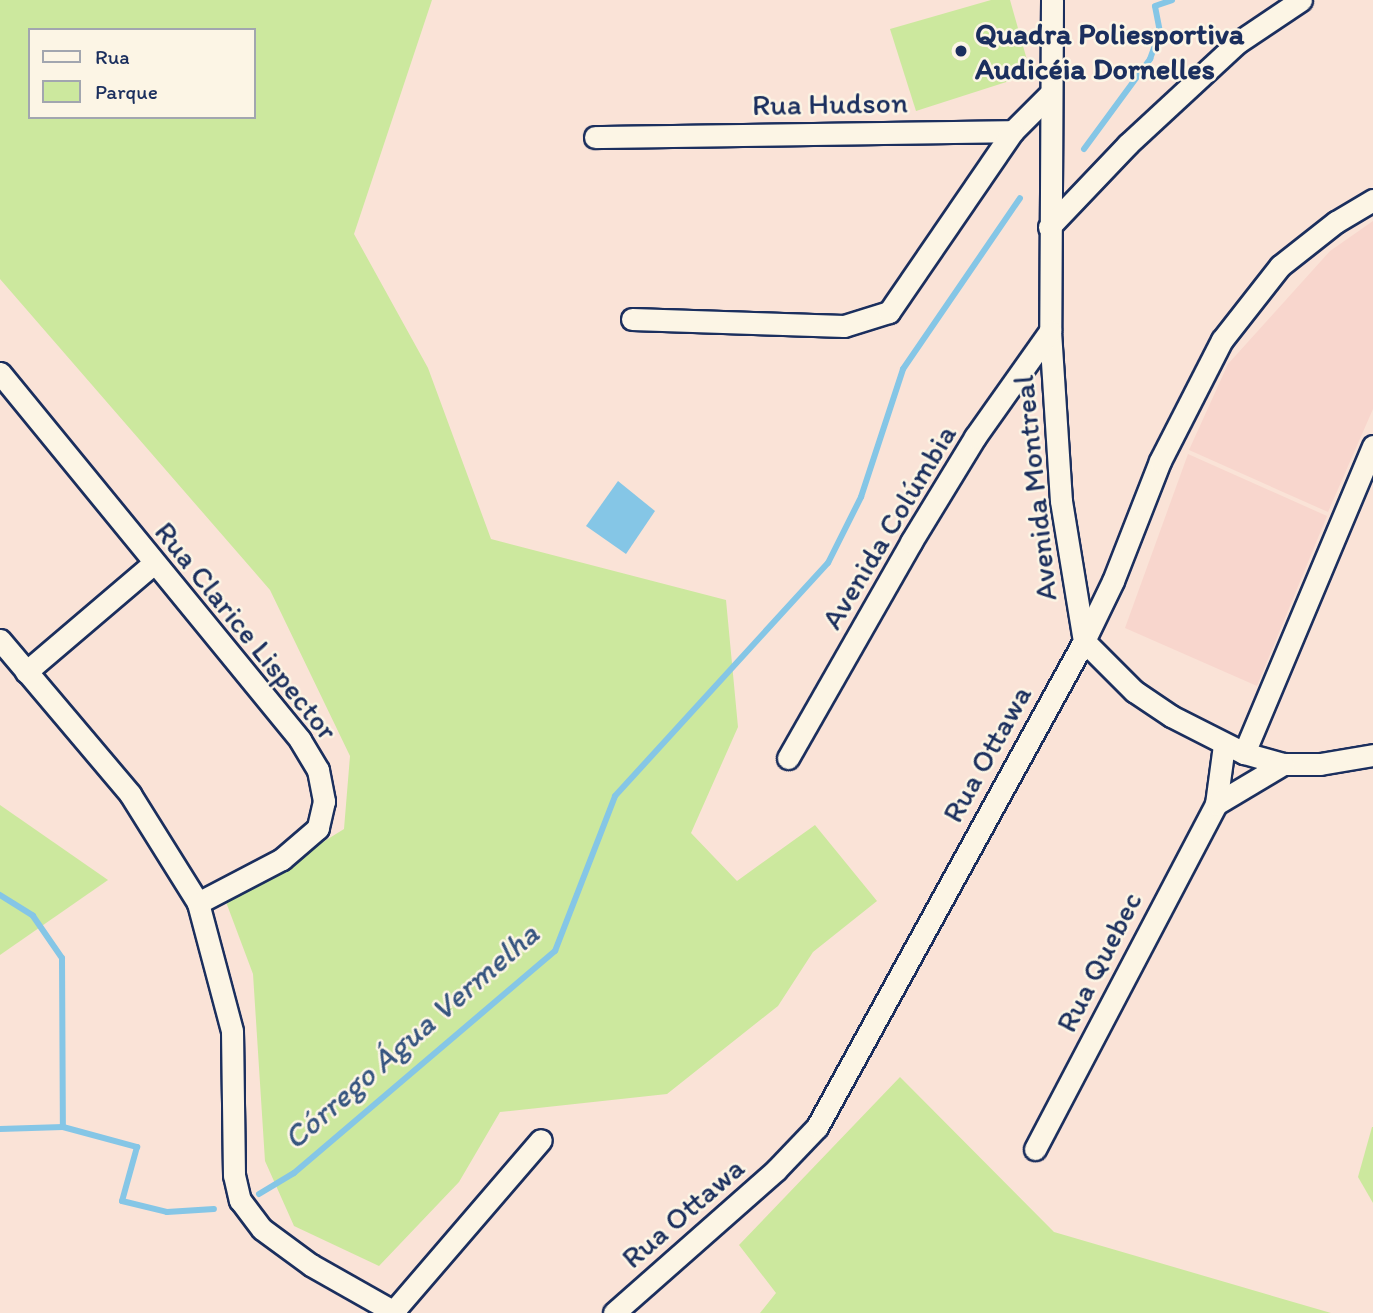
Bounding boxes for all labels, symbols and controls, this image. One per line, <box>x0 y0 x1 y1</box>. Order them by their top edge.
place label: Quadra Poliesportiva Audicéia Dornelles <box>975 16 1245 86</box>
legend <box>28 28 256 119</box>
marker: Quadra Poliesportiva Audicéia Dornelles <box>953 43 969 59</box>
text: Rua <box>95 44 130 69</box>
text: Parque <box>95 79 158 104</box>
street label: Rua Hudson <box>752 85 908 123</box>
street label: Avenida Montreal <box>1005 373 1065 603</box>
street label: Avenida Colúmbia <box>814 418 964 636</box>
street label: Rua Clarice Lispector <box>147 514 345 748</box>
street label: Rua Ottawa <box>935 680 1039 828</box>
street label: Rua Quebec <box>1048 886 1150 1038</box>
water label: Córrego Água Vermelha <box>276 915 546 1157</box>
street label: Rua Ottawa <box>615 1150 751 1276</box>

